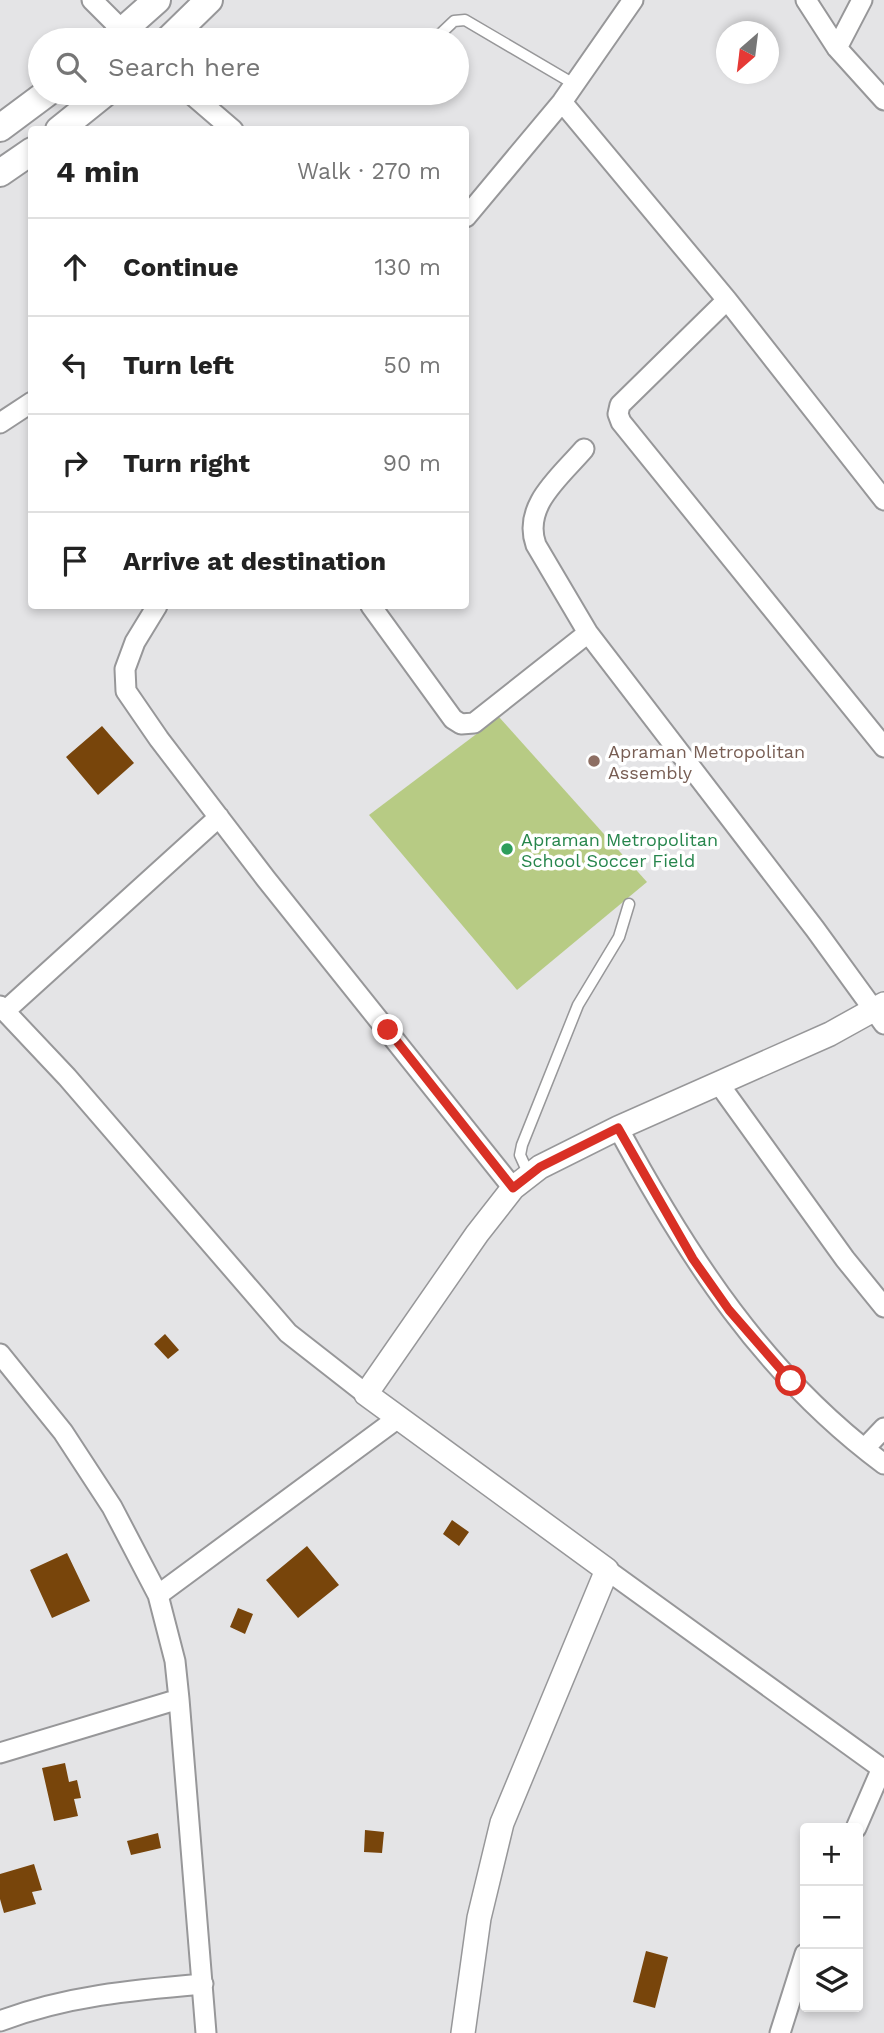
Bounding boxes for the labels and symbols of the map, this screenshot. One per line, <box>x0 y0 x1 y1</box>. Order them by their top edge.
north arrow <box>716 21 779 84</box>
place label: Apraman Metropolitan Assembly <box>608 741 805 783</box>
marker: Apraman Metropolitan Assembly <box>586 753 602 769</box>
place label: Apraman Metropolitan School Soccer Field <box>521 829 718 871</box>
marker: Apraman Metropolitan School Soccer Field <box>499 841 515 857</box>
route end <box>372 1014 403 1045</box>
route start <box>775 1365 806 1396</box>

